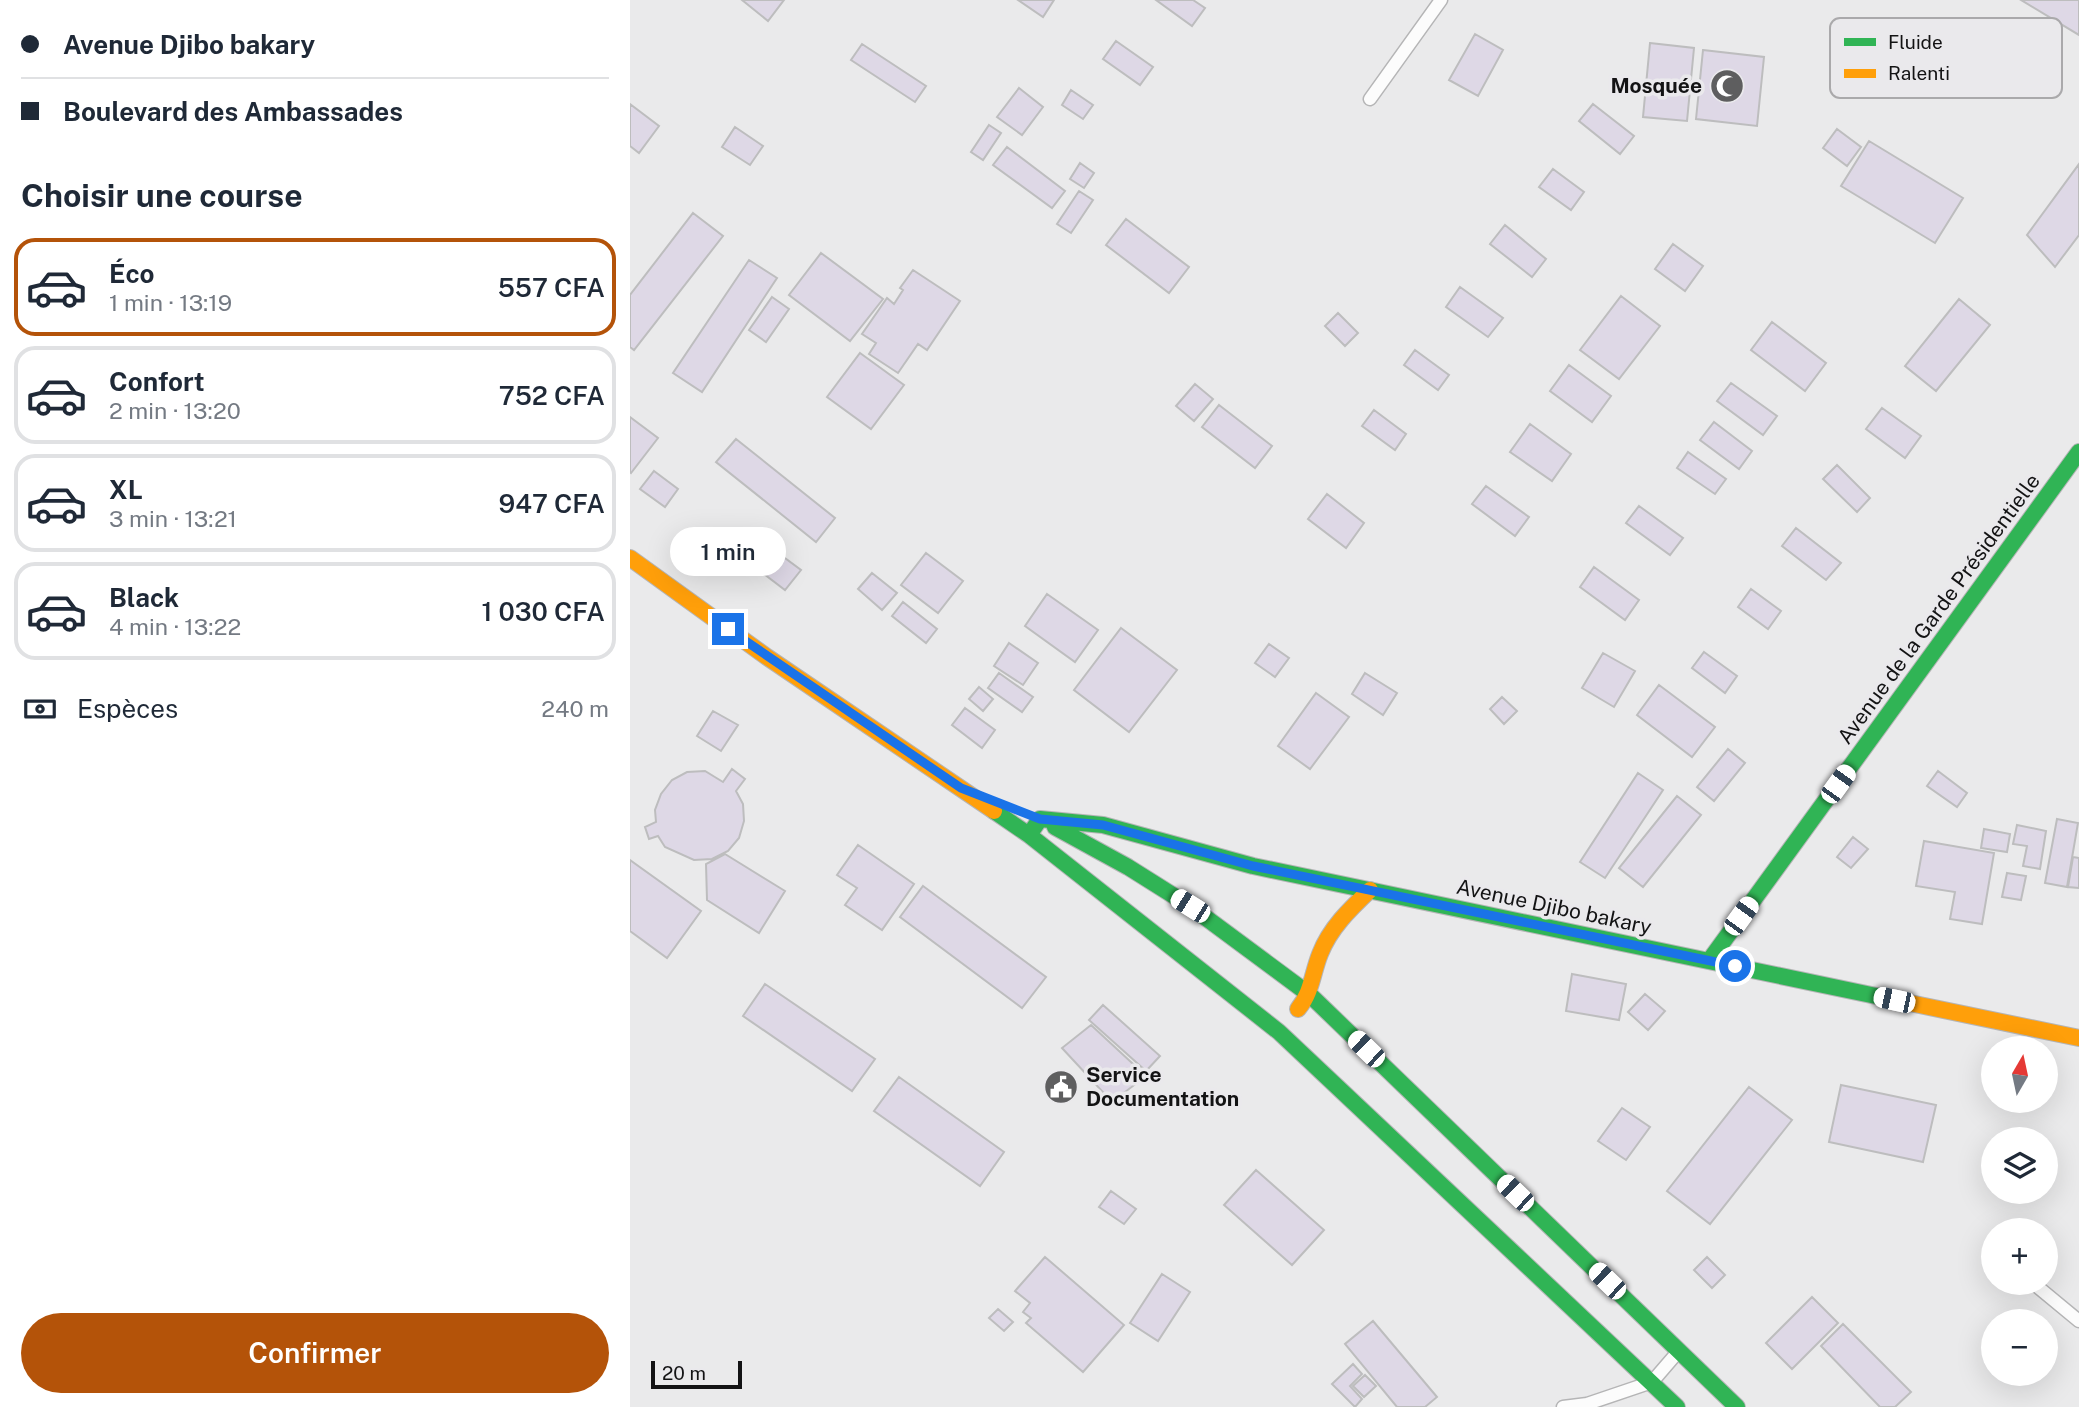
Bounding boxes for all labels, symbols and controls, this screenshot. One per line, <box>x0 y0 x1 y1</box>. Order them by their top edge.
legend <box>1830 18 2062 98</box>
text: Avenue Djibo bakary <box>63 29 315 60</box>
text: Fluide <box>1888 31 1943 53</box>
text: Ralenti <box>1888 62 1950 84</box>
mosque icon: Mosquée <box>1708 67 1746 105</box>
place label: Mosquée <box>1610 73 1702 98</box>
text: Boulevard des Ambassades <box>63 96 403 127</box>
text: Choisir une course <box>21 177 303 214</box>
icon: car <box>25 256 88 319</box>
text: Éco <box>109 258 155 289</box>
text: 557 CFA <box>498 272 605 303</box>
text: 1 min · 13:19 <box>109 289 232 316</box>
icon: car <box>25 364 88 427</box>
text: Confort <box>109 366 205 397</box>
text: 752 CFA <box>499 380 605 411</box>
text: 2 min · 13:20 <box>109 397 241 424</box>
street label: Avenue de la Garde Présidentielle <box>1832 469 2045 749</box>
icon: car <box>25 472 88 535</box>
text: XL <box>109 474 143 505</box>
text: 947 CFA <box>499 488 605 519</box>
text: 3 min · 13:21 <box>109 505 237 532</box>
callout: 1 min <box>670 528 786 576</box>
text: 1 min <box>701 538 755 565</box>
icon: car <box>25 580 88 643</box>
text: Black <box>109 582 179 613</box>
text: 1 030 CFA <box>482 596 605 627</box>
text: 4 min · 13:22 <box>109 613 241 640</box>
route end <box>712 613 744 645</box>
icon: cash <box>21 690 59 728</box>
text: Espèces <box>77 693 178 724</box>
text: 240 m <box>541 695 609 722</box>
car <box>1818 761 1859 807</box>
street label: Avenue Djibo bakary <box>1454 874 1654 939</box>
car <box>1167 886 1214 926</box>
car <box>1721 893 1762 939</box>
route start <box>1719 950 1751 982</box>
car <box>1872 985 1917 1015</box>
car <box>1344 1027 1389 1071</box>
north arrow <box>1981 1036 2058 1113</box>
map controls <box>1981 1036 2058 1386</box>
place label: Service Documentation <box>1086 1062 1239 1111</box>
public building icon: Service Documentation <box>1042 1068 1080 1106</box>
button: layers <box>1981 1127 2058 1204</box>
car <box>1493 1171 1538 1215</box>
button: + <box>1981 1218 2058 1295</box>
car <box>1585 1259 1630 1303</box>
button: − <box>1981 1309 2058 1386</box>
button: Confirmer <box>21 1313 609 1393</box>
scale bar <box>651 1358 742 1390</box>
text: 20 m <box>662 1362 706 1384</box>

